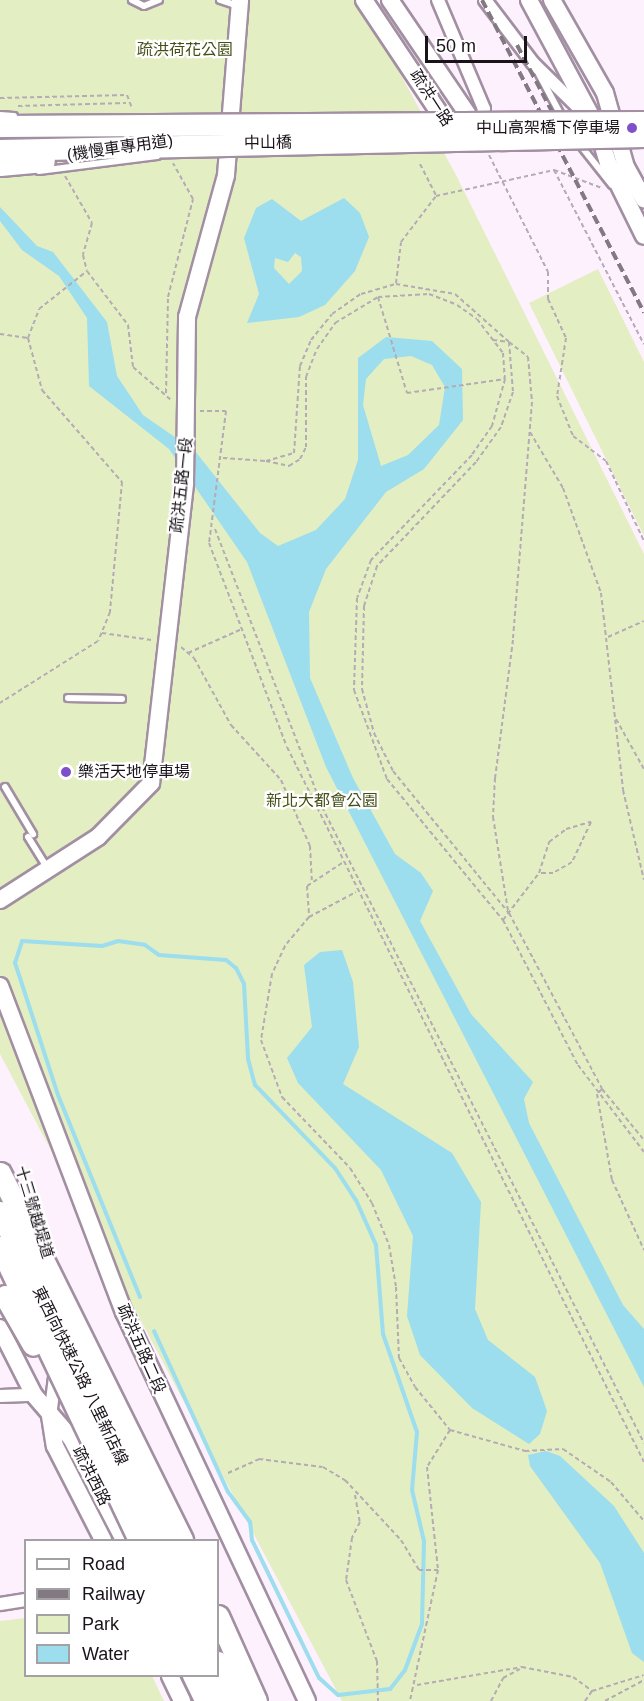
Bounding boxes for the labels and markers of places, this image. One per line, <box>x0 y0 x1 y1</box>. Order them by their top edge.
place label: 中山高架橋下停車場 <box>476 118 620 138</box>
marker: 中山高架橋下停車場 <box>625 121 639 135</box>
place label: 樂活天地停車場 <box>78 762 190 782</box>
marker: 樂活天地停車場 <box>59 765 73 779</box>

